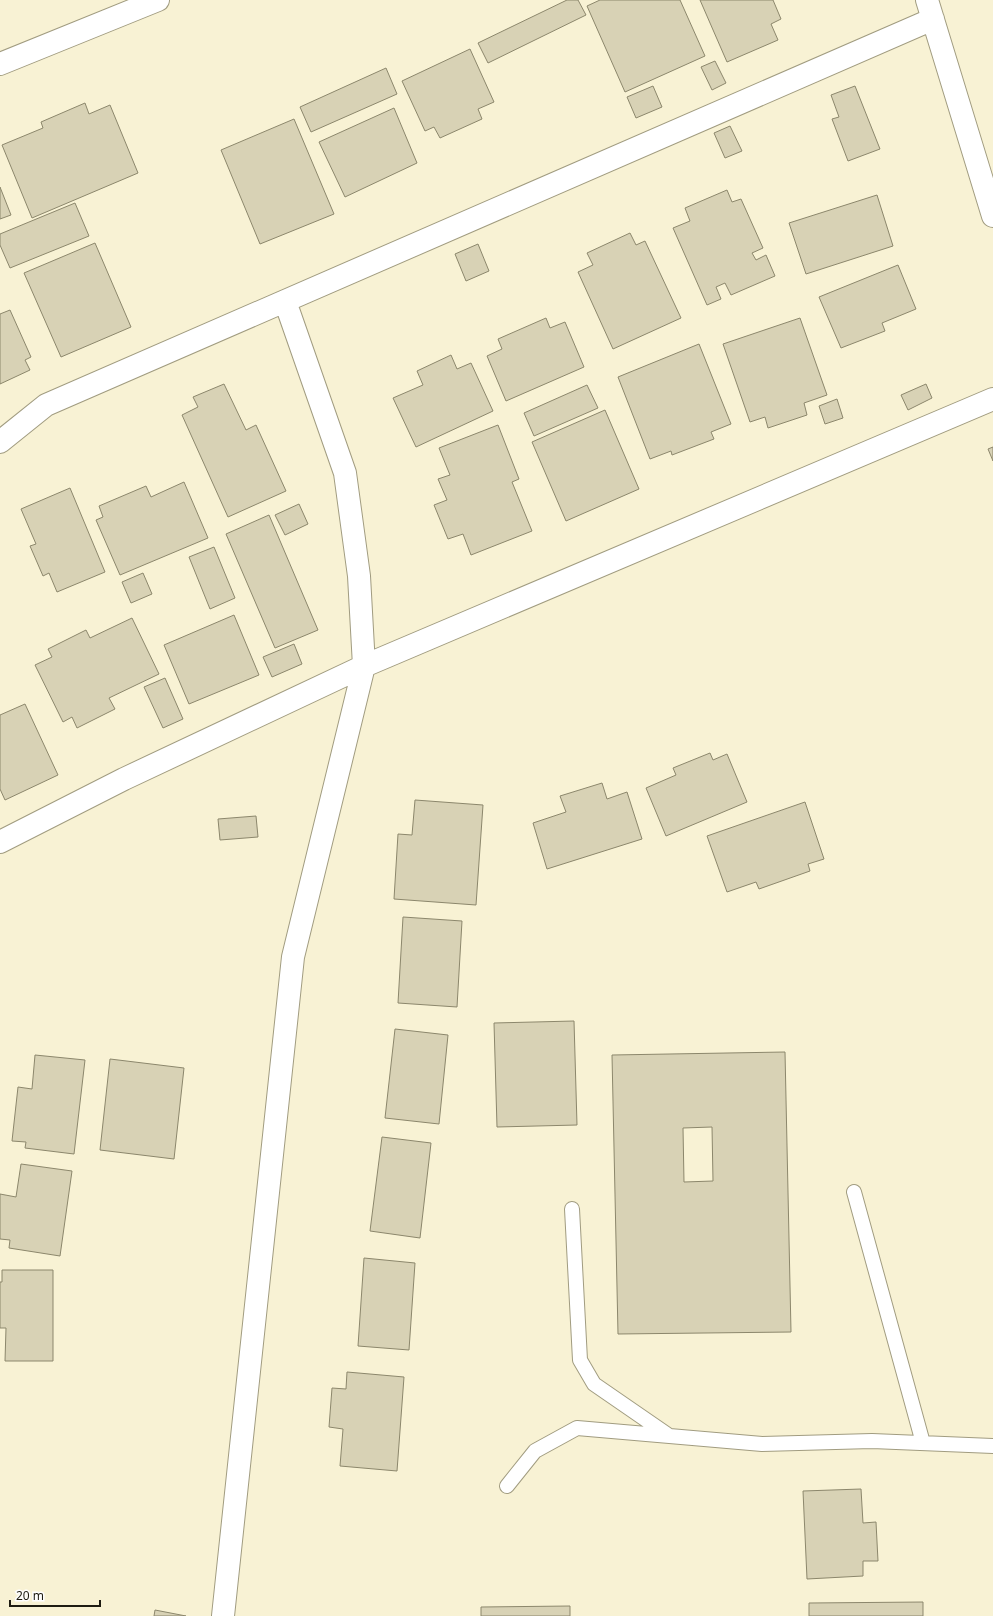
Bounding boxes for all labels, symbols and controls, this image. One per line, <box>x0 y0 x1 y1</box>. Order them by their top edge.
scale bar <box>10 1582 100 1608</box>
text: 20 m <box>16 1587 44 1604</box>

